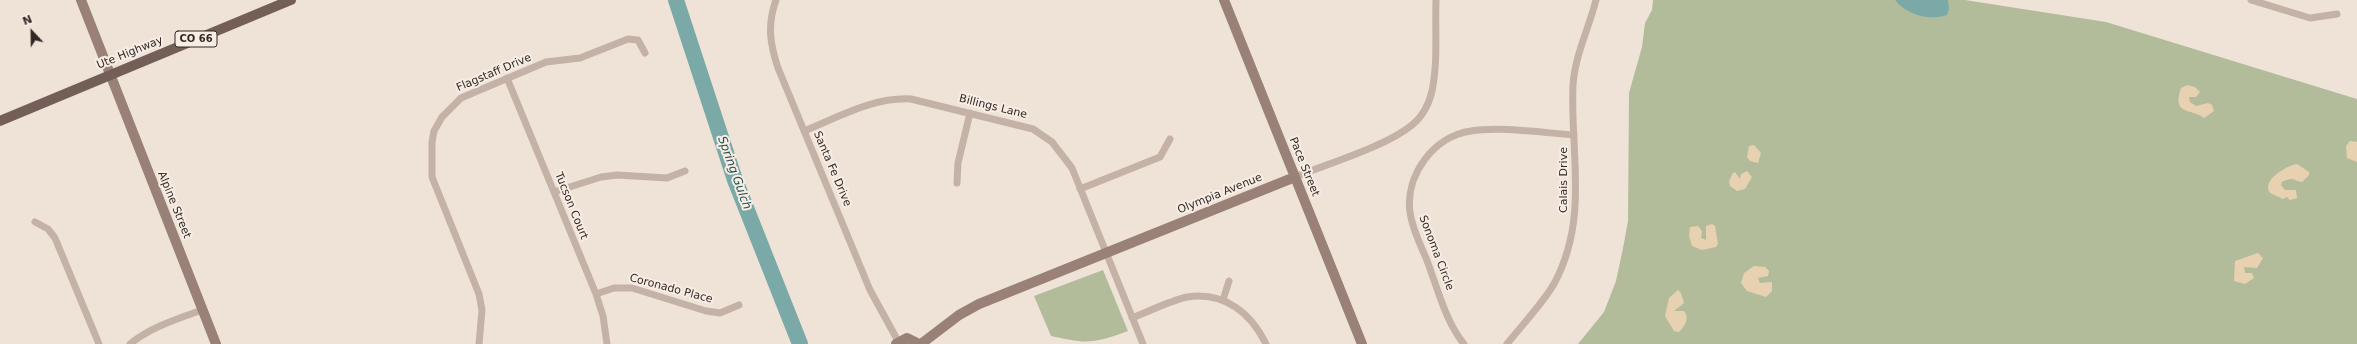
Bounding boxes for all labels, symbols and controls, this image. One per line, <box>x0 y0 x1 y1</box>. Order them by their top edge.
north arrow <box>12 12 52 52</box>
text: N <box>21 13 34 28</box>
road number: CO 66 <box>175 31 217 47</box>
street label: Ute Highway <box>95 34 165 72</box>
street label: Flagstaff Drive <box>454 51 534 95</box>
street label: Billings Lane <box>958 92 1028 122</box>
street label: Santa Fe Drive <box>810 129 854 209</box>
water label: Spring Gulch <box>714 134 754 212</box>
street label: Pace Street <box>1286 135 1322 199</box>
street label: Calais Drive <box>1557 147 1571 213</box>
street label: Alpine Street <box>155 169 193 241</box>
street label: Tucson Court <box>552 171 590 241</box>
street label: Olympia Avenue <box>1176 171 1264 217</box>
street label: Sonoma Circle <box>1416 214 1456 292</box>
street label: Coronado Place <box>628 272 714 306</box>

